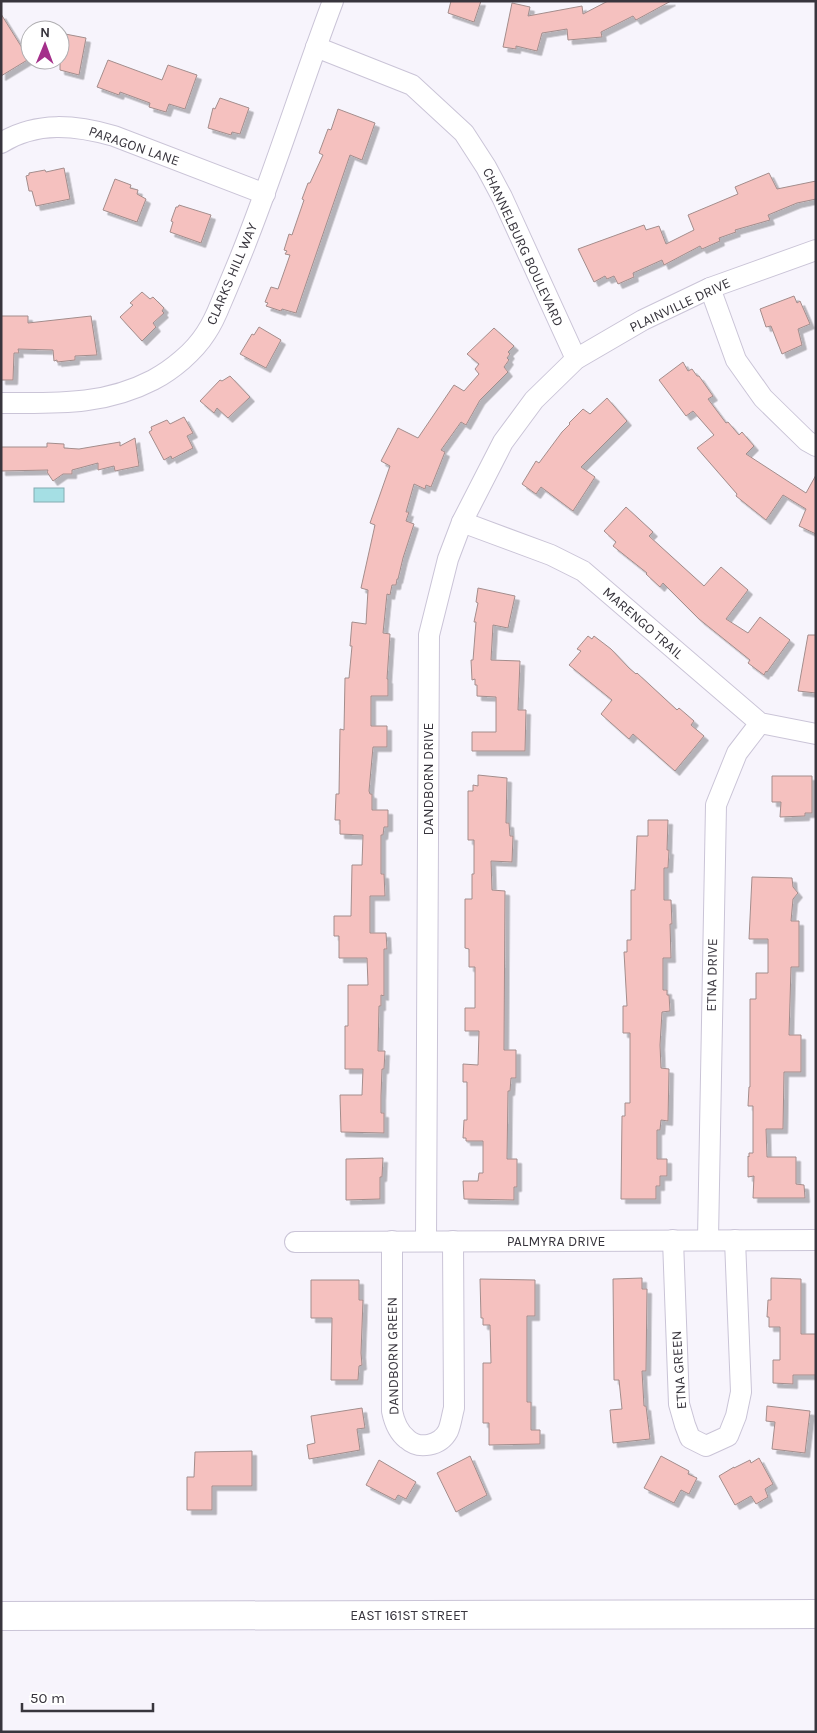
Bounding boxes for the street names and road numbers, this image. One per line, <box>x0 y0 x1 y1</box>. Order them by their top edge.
street label: PARAGON LANE <box>86 123 182 169</box>
street label: CHANNELBURG BOULEVARD <box>479 165 567 329</box>
street label: CLARKS HILL WAY <box>203 220 261 328</box>
street label: PLAINVILLE DRIVE <box>627 274 733 336</box>
street label: MARENGO TRAIL <box>599 583 687 663</box>
street label: DANDBORN DRIVE <box>420 723 437 835</box>
street label: ETNA DRIVE <box>703 938 721 1012</box>
street label: PALMYRA DRIVE <box>507 1233 605 1250</box>
street label: DANDBORN GREEN <box>383 1297 403 1415</box>
street label: ETNA GREEN <box>668 1330 690 1410</box>
street label: EAST 161ST STREET <box>350 1607 468 1624</box>

